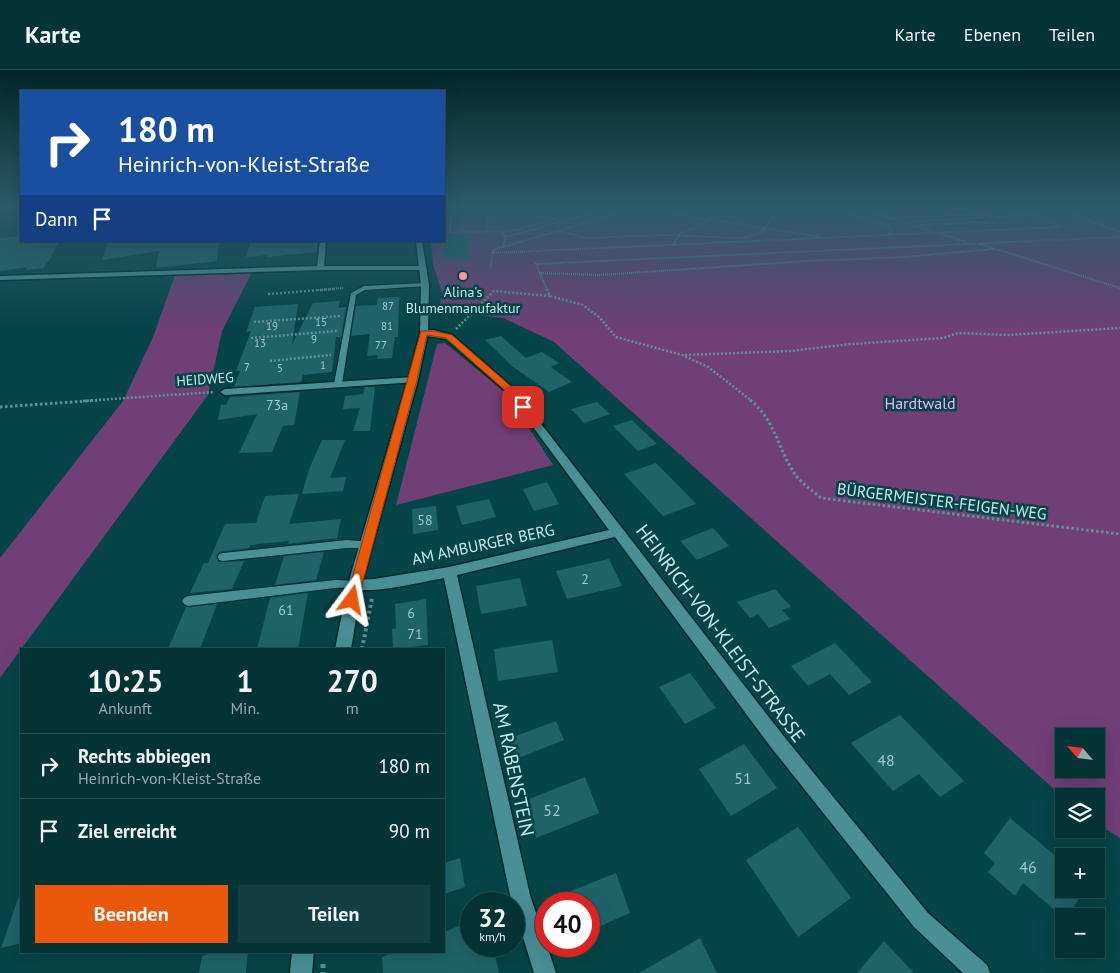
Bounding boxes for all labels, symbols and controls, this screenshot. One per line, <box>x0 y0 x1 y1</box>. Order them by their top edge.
text: Karte <box>25 19 81 50</box>
text: Karte <box>895 23 936 46</box>
text: Ebenen <box>964 23 1021 46</box>
text: Teilen <box>1049 23 1095 46</box>
text: 180 m <box>118 106 215 152</box>
icon: right <box>35 110 100 175</box>
text: Heinrich-von-Kleist-Straße <box>118 150 370 178</box>
icon: arrive <box>88 205 116 233</box>
text: Dann <box>35 207 78 231</box>
marker: Alina's Blumenmanufaktur <box>457 270 469 282</box>
place label: Alina's Blumenmanufaktur <box>406 283 521 317</box>
house number: 87 <box>382 299 394 313</box>
house number: 15 <box>315 315 327 329</box>
house number: 19 <box>266 319 278 333</box>
house number: 81 <box>381 319 393 333</box>
house number: 9 <box>311 332 317 346</box>
house number: 13 <box>254 336 266 350</box>
house number: 77 <box>375 338 387 352</box>
house number: 1 <box>320 358 326 372</box>
house number: 7 <box>244 360 250 374</box>
house number: 5 <box>277 361 283 375</box>
street label: HEIDWEG <box>176 368 234 390</box>
pin <box>502 386 544 428</box>
icon: arrive <box>509 393 537 421</box>
park label: Hardtwald <box>884 393 956 413</box>
house number: 73a <box>266 396 288 414</box>
street label: BÜRGERMEISTER-FEIGEN-WEG <box>836 478 1048 524</box>
house number: 58 <box>417 511 433 529</box>
street label: AM AMBURGER BERG <box>410 519 556 569</box>
street label: HEINRICH-VON-KLEIST-STRASSE <box>631 519 811 747</box>
house number: 2 <box>581 570 589 588</box>
position arrow <box>325 573 377 625</box>
house number: 61 <box>278 601 294 619</box>
house number: 6 <box>407 604 415 622</box>
house number: 71 <box>407 625 423 643</box>
text: 10:25 <box>87 661 163 700</box>
text: 1 <box>237 661 254 700</box>
text: 270 <box>327 661 378 700</box>
text: Ankunft <box>99 698 152 718</box>
text: Min. <box>230 698 260 718</box>
text: m <box>346 698 359 718</box>
street label: AM RABENSTEIN <box>488 700 540 838</box>
north arrow <box>1055 728 1105 778</box>
map controls <box>1055 728 1105 958</box>
text: Rechts abbiegen <box>78 744 211 768</box>
house number: 48 <box>877 750 895 770</box>
icon: right <box>35 752 63 780</box>
text: 180 m <box>378 754 430 778</box>
text: Heinrich-von-Kleist-Straße <box>78 768 261 788</box>
house number: 51 <box>734 768 752 788</box>
button: layers <box>1055 788 1105 838</box>
house number: 52 <box>543 800 561 820</box>
icon: arrive <box>35 817 63 845</box>
text: Ziel erreicht <box>78 819 176 843</box>
text: 90 m <box>389 819 430 843</box>
button: + <box>1055 848 1105 898</box>
house number: 46 <box>1019 857 1037 877</box>
button: Beenden <box>35 885 228 943</box>
button: Teilen <box>238 885 430 943</box>
speed limit sign: 40 <box>535 892 600 957</box>
text: 32 <box>478 902 507 934</box>
button: − <box>1055 908 1105 958</box>
text: km/h <box>479 929 506 944</box>

